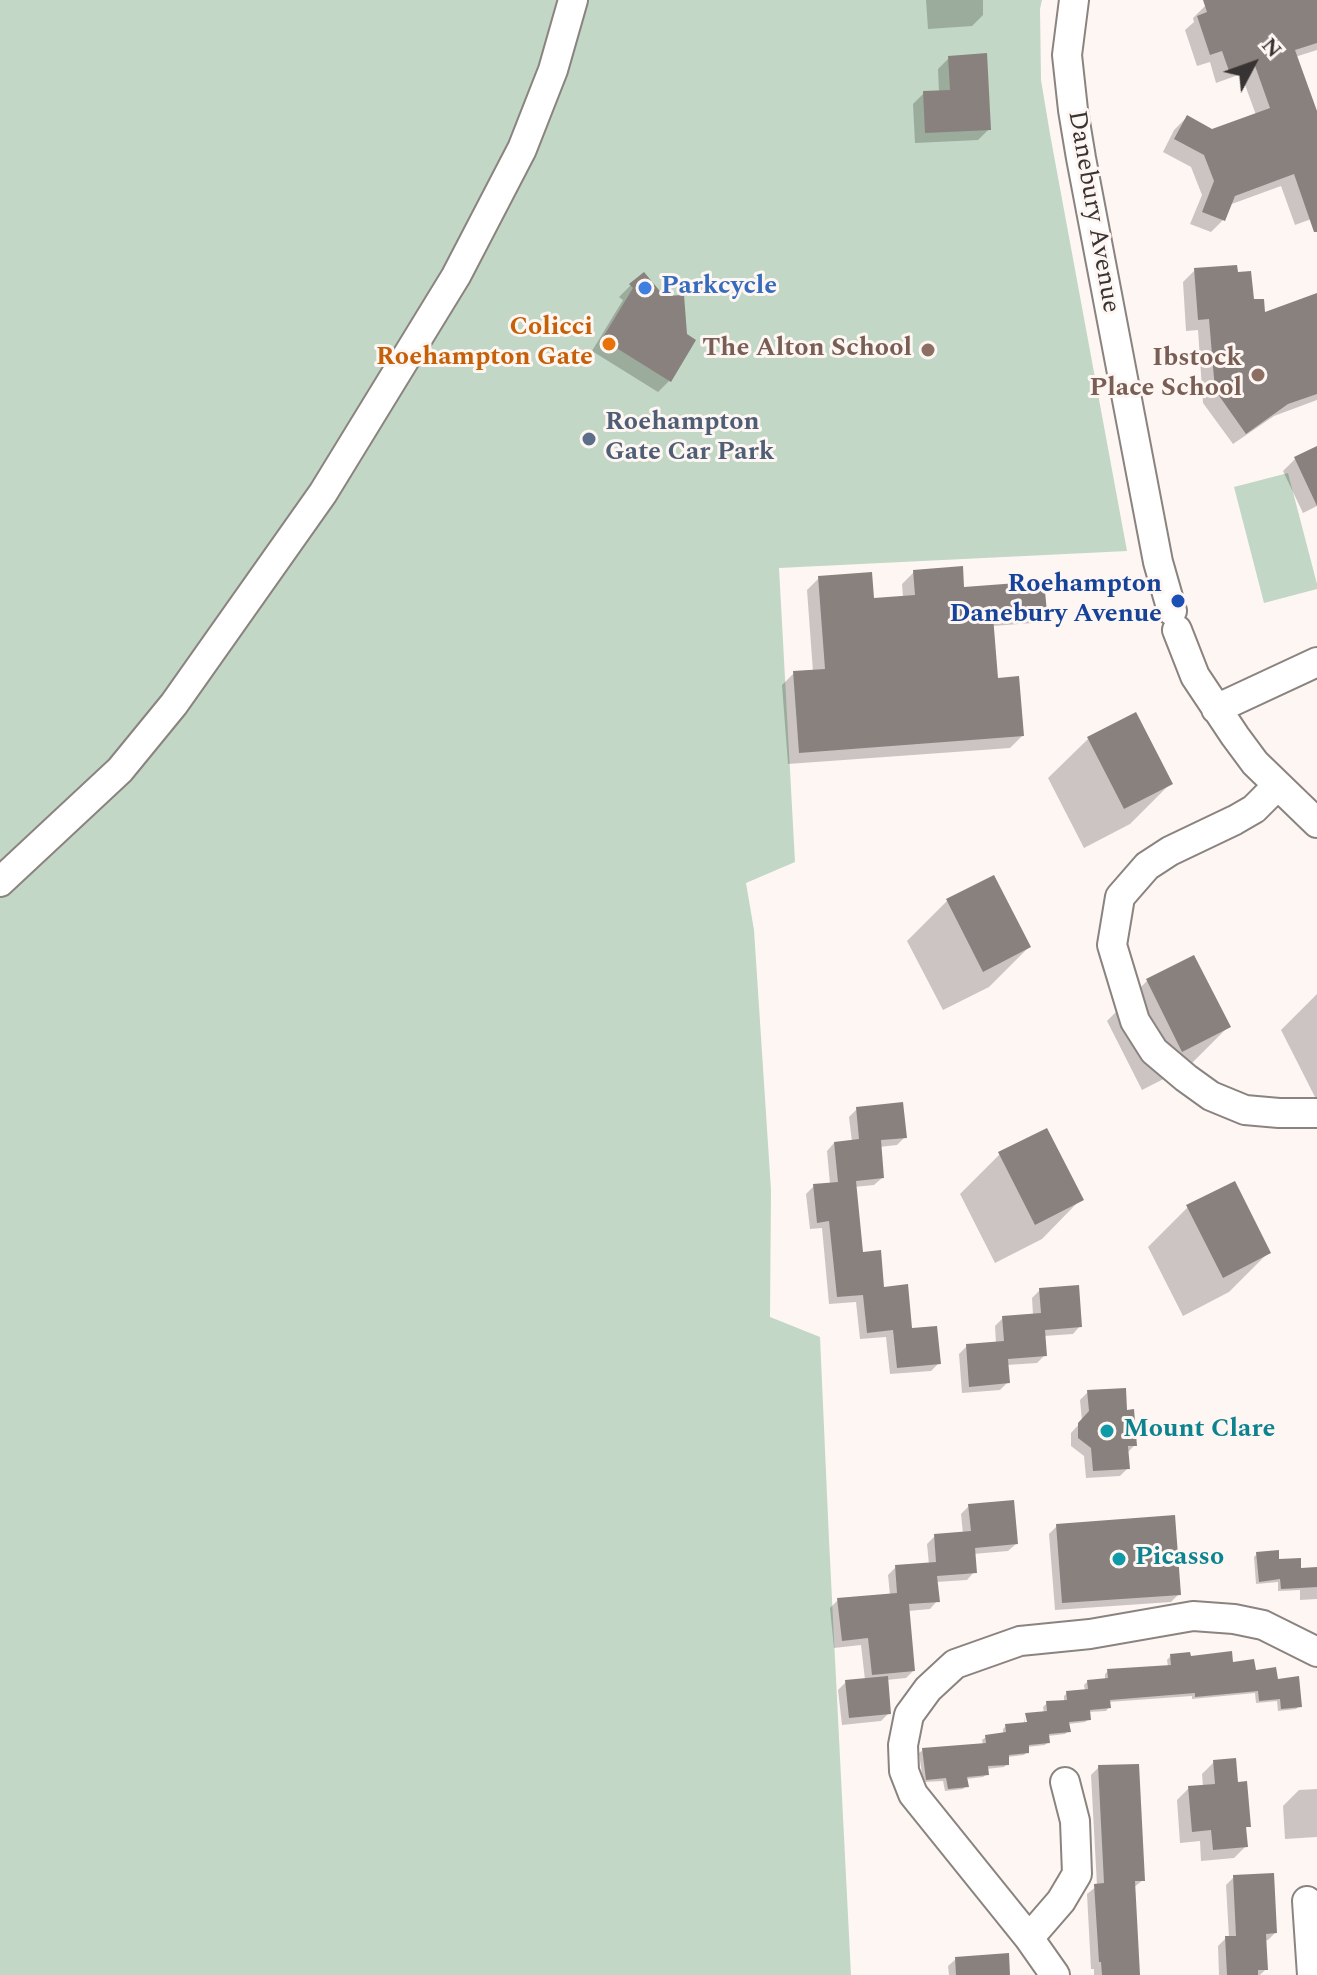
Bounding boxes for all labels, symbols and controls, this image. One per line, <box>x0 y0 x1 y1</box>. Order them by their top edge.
north arrow <box>1213 24 1293 104</box>
text: N <box>1253 30 1290 66</box>
street label: Danebury Avenue <box>1059 108 1125 316</box>
place label: Parkcycle <box>661 272 777 304</box>
marker: Parkcycle <box>636 279 654 297</box>
place label: Colicci Roehampton Gate <box>376 313 593 374</box>
place label: The Alton School <box>702 334 912 366</box>
marker: Colicci Roehampton Gate <box>600 335 618 353</box>
marker: The Alton School <box>919 341 937 359</box>
place label: Ibstock Place School <box>1090 344 1242 406</box>
marker: Ibstock Place School <box>1249 366 1267 384</box>
place label: Roehampton Gate Car Park <box>605 408 774 470</box>
marker: Roehampton Gate Car Park <box>580 430 598 448</box>
place label: Roehampton Danebury Avenue <box>950 570 1162 632</box>
marker: Roehampton Danebury Avenue <box>1169 592 1187 610</box>
place label: Mount Clare <box>1123 1415 1275 1447</box>
marker: Mount Clare <box>1098 1422 1116 1440</box>
place label: Picasso <box>1135 1543 1224 1575</box>
marker: Picasso <box>1110 1550 1128 1568</box>

